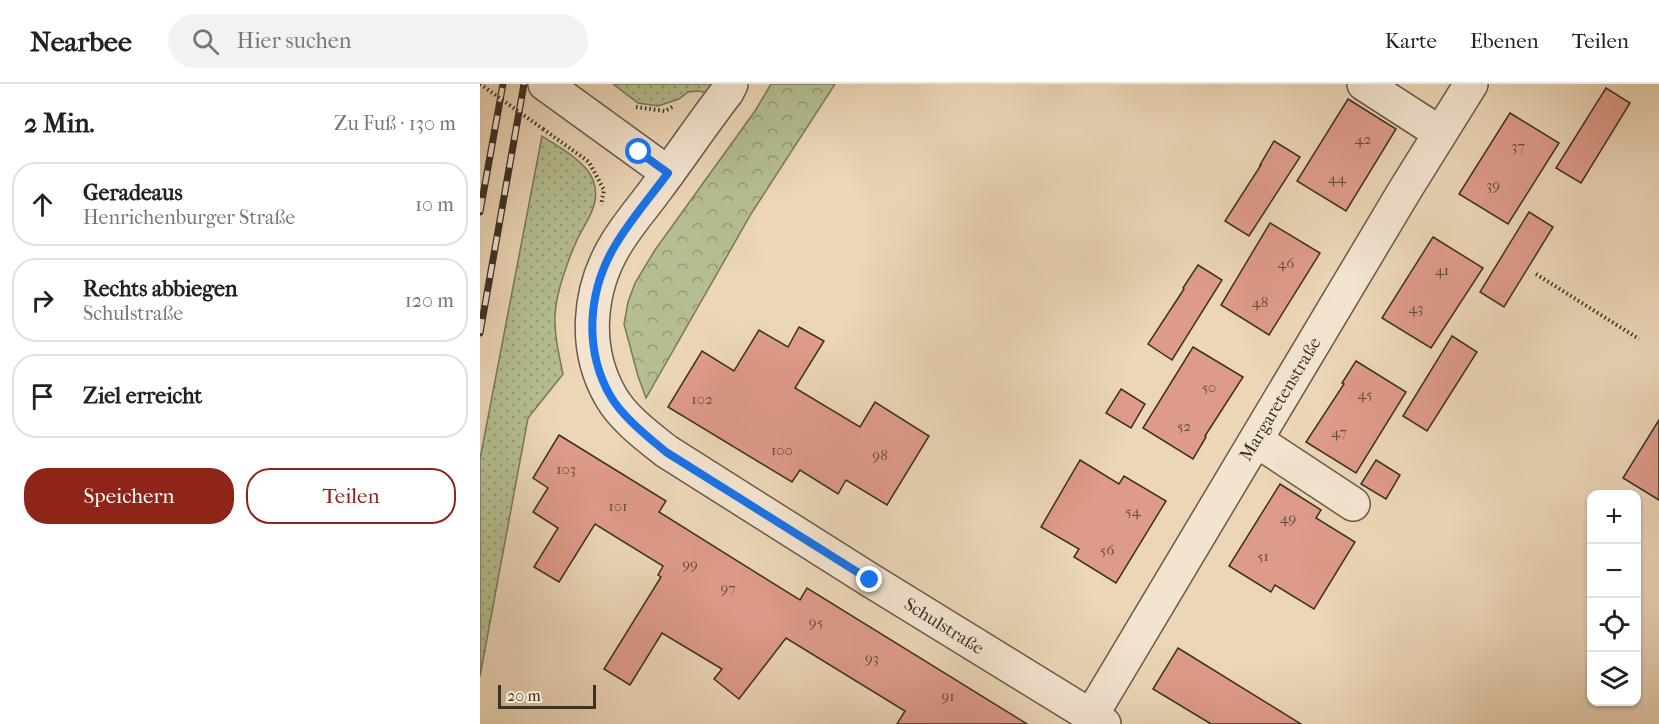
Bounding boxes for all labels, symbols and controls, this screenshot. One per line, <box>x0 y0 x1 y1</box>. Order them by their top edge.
search box <box>168 14 588 68</box>
text: Nearbee <box>30 25 132 58</box>
icon: search <box>189 25 222 58</box>
text: Hier suchen <box>237 28 352 54</box>
text: Karte <box>1385 29 1437 53</box>
text: Ebenen <box>1470 29 1539 53</box>
text: Teilen <box>1572 29 1629 53</box>
text: 2 Min. <box>24 108 95 139</box>
text: Zu Fuß · 130 m <box>334 112 456 135</box>
house number: 42 <box>1355 130 1372 148</box>
house number: 37 <box>1511 137 1525 155</box>
route start <box>625 138 651 164</box>
house number: 44 <box>1328 169 1347 187</box>
house number: 39 <box>1486 176 1500 194</box>
text: Geradeaus <box>83 180 183 206</box>
icon: ahead <box>26 188 59 221</box>
text: 10 m <box>415 193 454 216</box>
text: Henrichenburger Straße <box>83 206 295 229</box>
house number: 46 <box>1278 254 1295 272</box>
house number: 41 <box>1435 261 1449 279</box>
text: Rechts abbiegen <box>83 276 238 302</box>
icon: right <box>26 284 59 317</box>
text: 120 m <box>405 289 454 312</box>
house number: 48 <box>1252 293 1268 311</box>
house number: 43 <box>1408 299 1424 317</box>
text: Schulstraße <box>83 302 183 325</box>
street label: Margaretenstraße <box>1235 334 1326 465</box>
house number: 50 <box>1202 378 1216 396</box>
icon: arrive <box>26 380 59 413</box>
text: Ziel erreicht <box>83 383 202 409</box>
house number: 45 <box>1358 385 1372 403</box>
house number: 102 <box>691 390 713 408</box>
house number: 52 <box>1177 417 1191 435</box>
house number: 47 <box>1331 423 1347 441</box>
house number: 100 <box>771 441 793 459</box>
house number: 98 <box>872 446 888 464</box>
house number: 103 <box>556 460 576 478</box>
button: Speichern <box>24 468 234 524</box>
button: Teilen <box>246 468 456 524</box>
map controls <box>1587 490 1641 706</box>
button: + <box>1587 490 1641 544</box>
house number: 101 <box>609 497 627 515</box>
house number: 54 <box>1125 502 1142 520</box>
house number: 49 <box>1280 509 1296 527</box>
house number: 56 <box>1100 541 1115 559</box>
button: − <box>1587 544 1641 598</box>
house number: 51 <box>1257 547 1269 565</box>
house number: 99 <box>682 555 698 573</box>
route end <box>856 566 882 592</box>
house number: 97 <box>720 579 736 597</box>
street label: Schulstraße <box>900 594 988 659</box>
button: locate <box>1587 598 1641 652</box>
house number: 95 <box>809 613 823 631</box>
house number: 93 <box>865 649 879 667</box>
button: layers <box>1587 652 1641 706</box>
scale bar <box>498 682 596 710</box>
text: 20 m <box>507 686 541 705</box>
house number: 91 <box>941 687 955 705</box>

